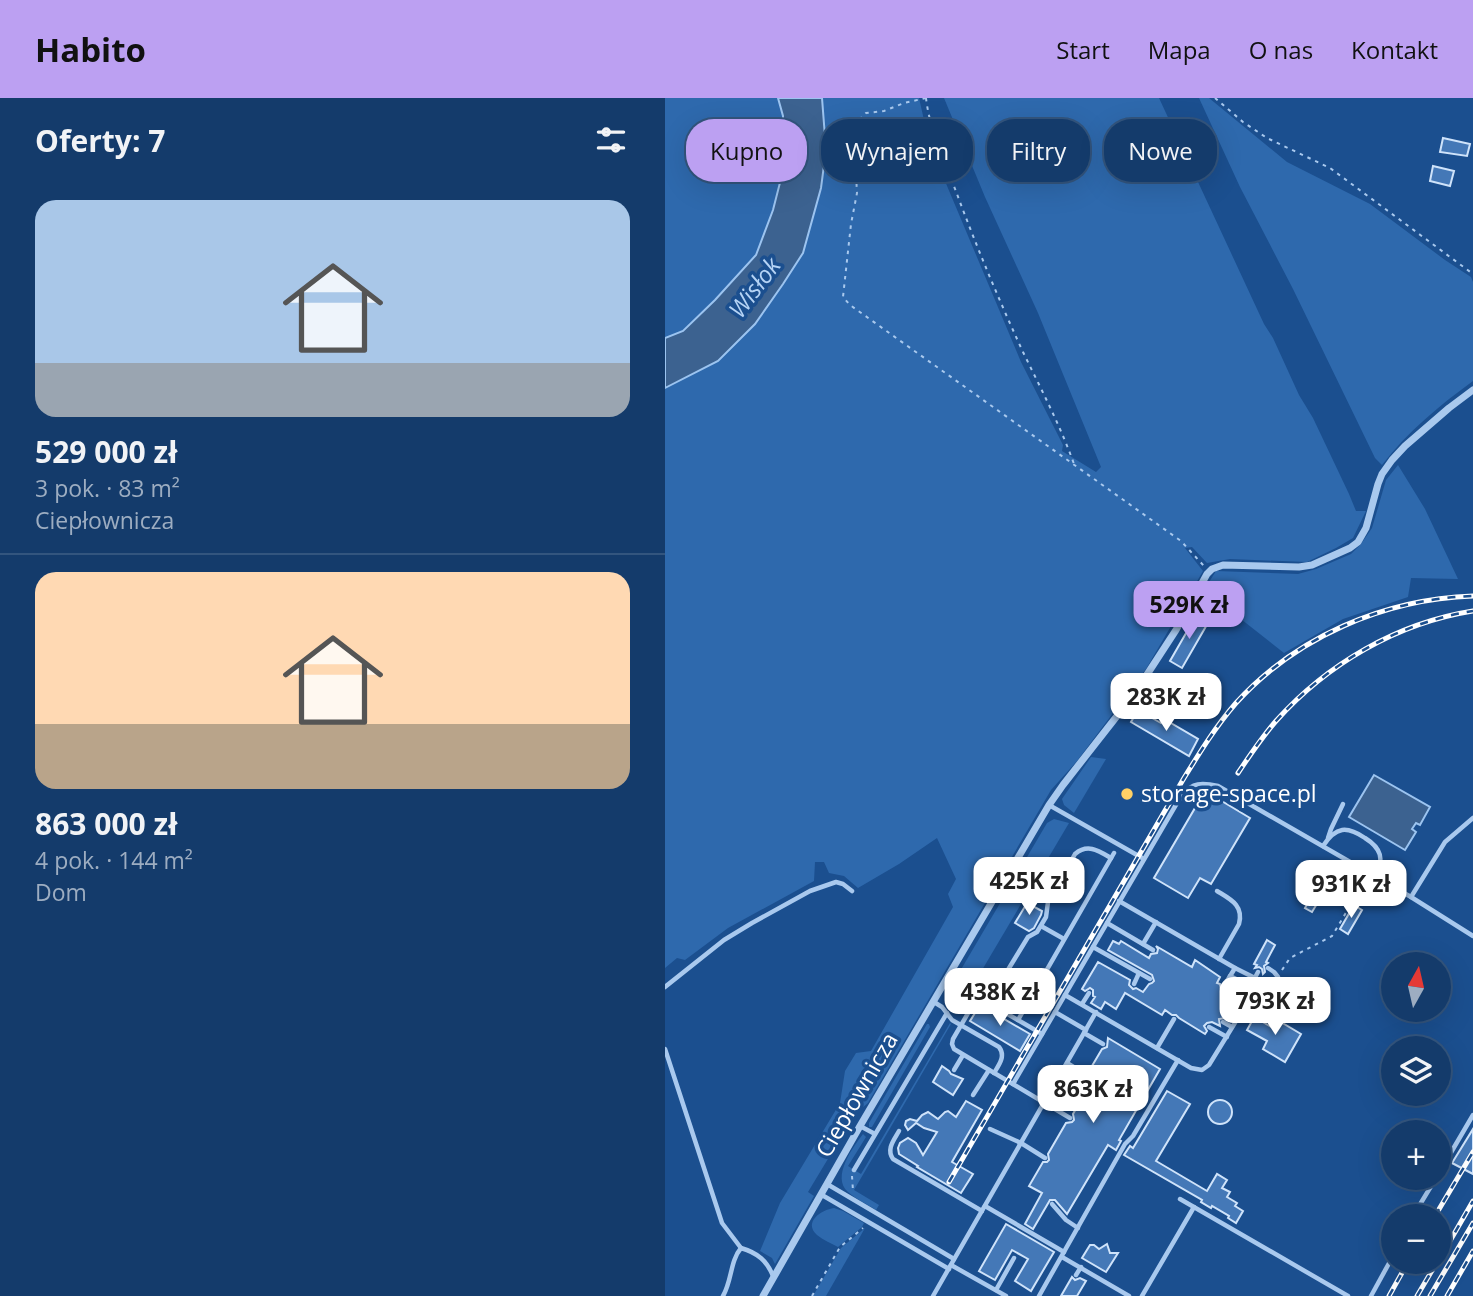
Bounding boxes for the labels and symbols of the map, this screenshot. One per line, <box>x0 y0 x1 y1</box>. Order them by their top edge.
water label: Wisłok <box>720 249 788 324</box>
pin: 529K zł <box>1124 582 1254 641</box>
pin: 283K zł <box>1101 674 1231 733</box>
place label: storage-space.pl <box>1141 777 1317 809</box>
marker: storage-space.pl <box>1119 786 1135 802</box>
pin: 425K zł <box>964 858 1094 917</box>
pin: 931K zł <box>1286 860 1416 920</box>
north arrow <box>1381 952 1451 1022</box>
pin: 438K zł <box>935 968 1065 1028</box>
pin: 793K zł <box>1210 978 1340 1037</box>
street label: Ciepłownicza <box>807 1026 905 1163</box>
pin: 863K zł <box>1028 1066 1158 1125</box>

